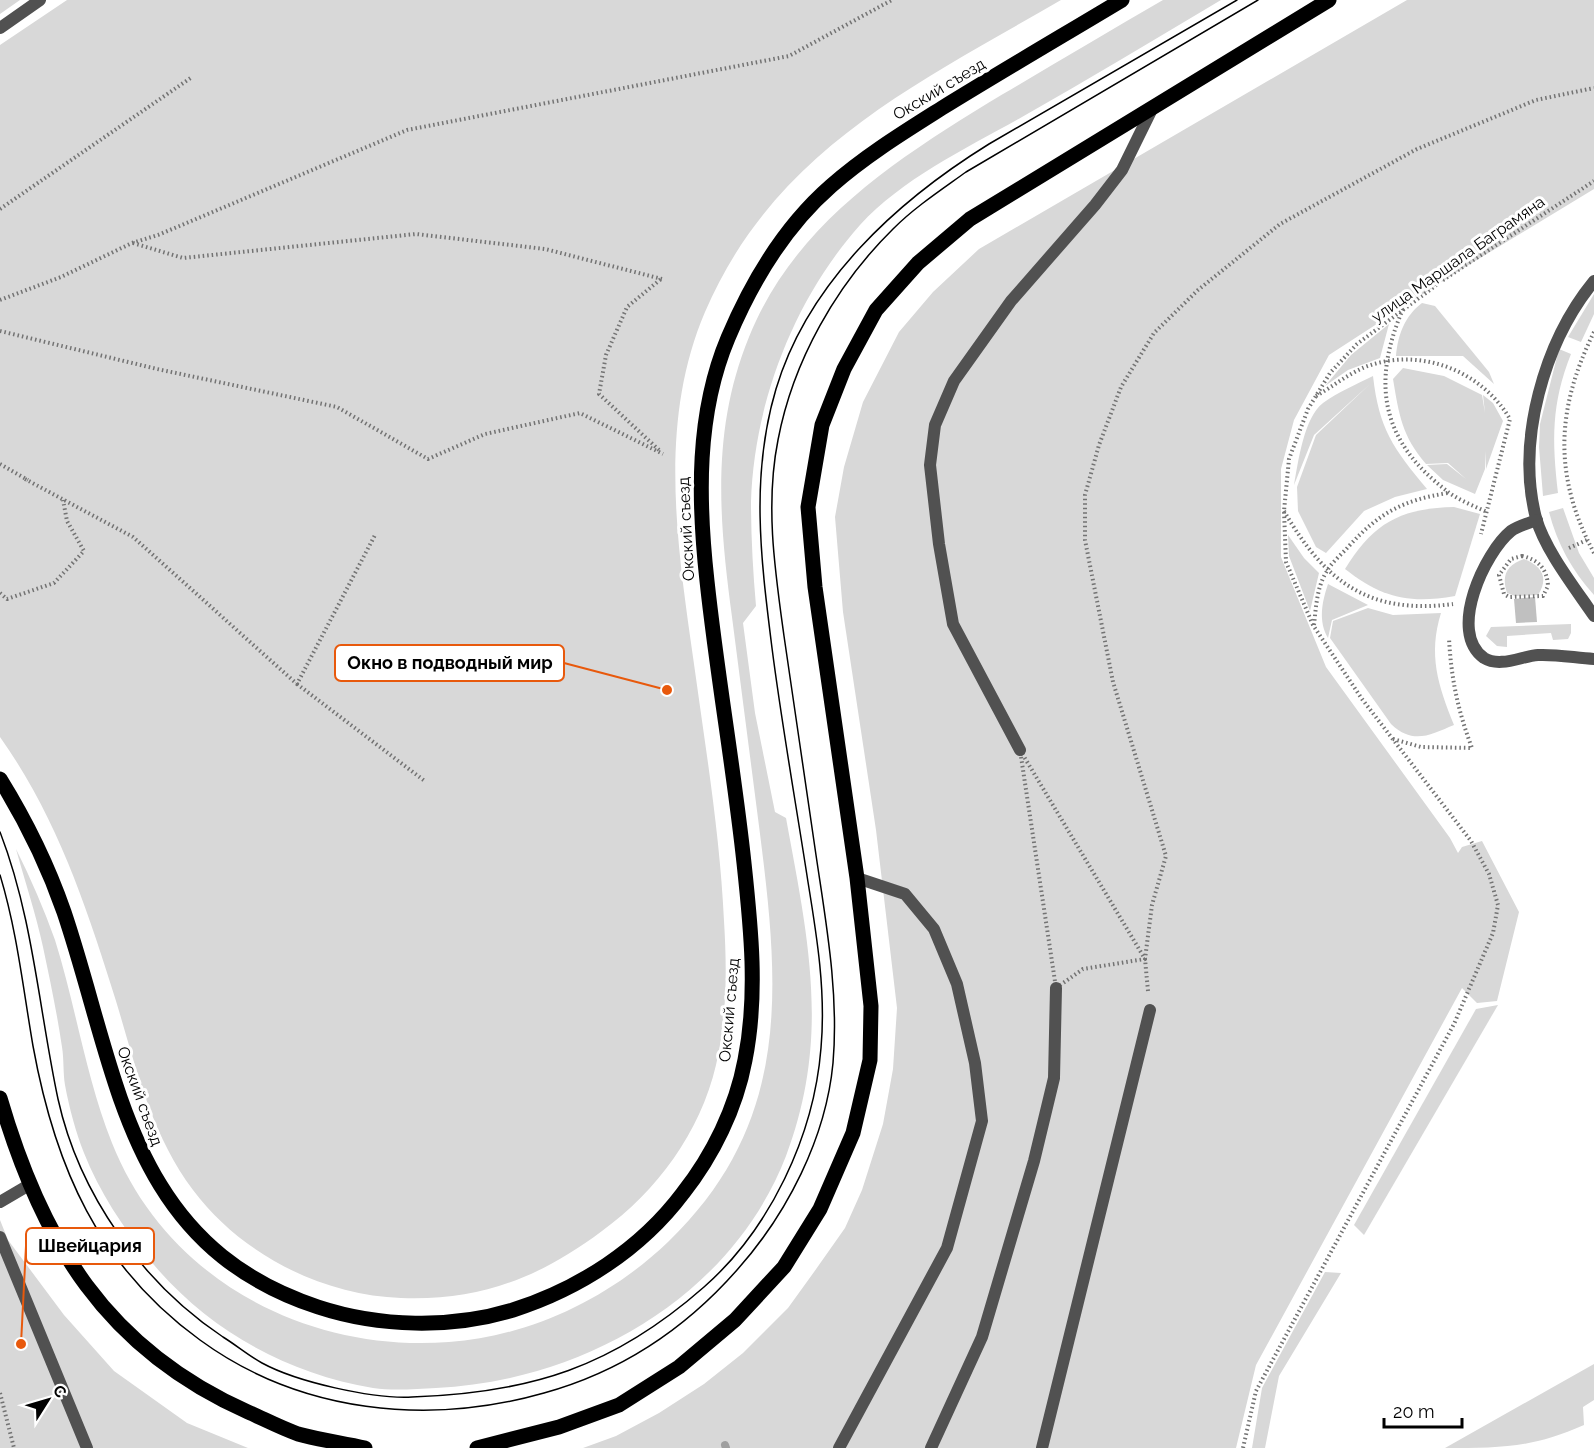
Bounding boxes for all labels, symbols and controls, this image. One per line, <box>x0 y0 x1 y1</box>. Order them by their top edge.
street label: Окский съезд <box>889 54 989 124</box>
street label: улица Маршала Баграмяна <box>1368 192 1548 326</box>
street label: Окский съезд <box>674 476 698 582</box>
callout: Окно в подводный мир <box>335 645 564 681</box>
text: Окно в подводный мир <box>347 652 553 673</box>
street label: Окский съезд <box>715 957 743 1063</box>
street label: Окский съезд <box>113 1044 167 1148</box>
callout: Швейцария <box>26 1228 154 1264</box>
text: Швейцария <box>38 1235 142 1256</box>
north arrow <box>18 1370 78 1430</box>
text: С <box>49 1381 70 1401</box>
scale bar <box>1384 1391 1462 1429</box>
text: 20 m <box>1393 1401 1435 1422</box>

